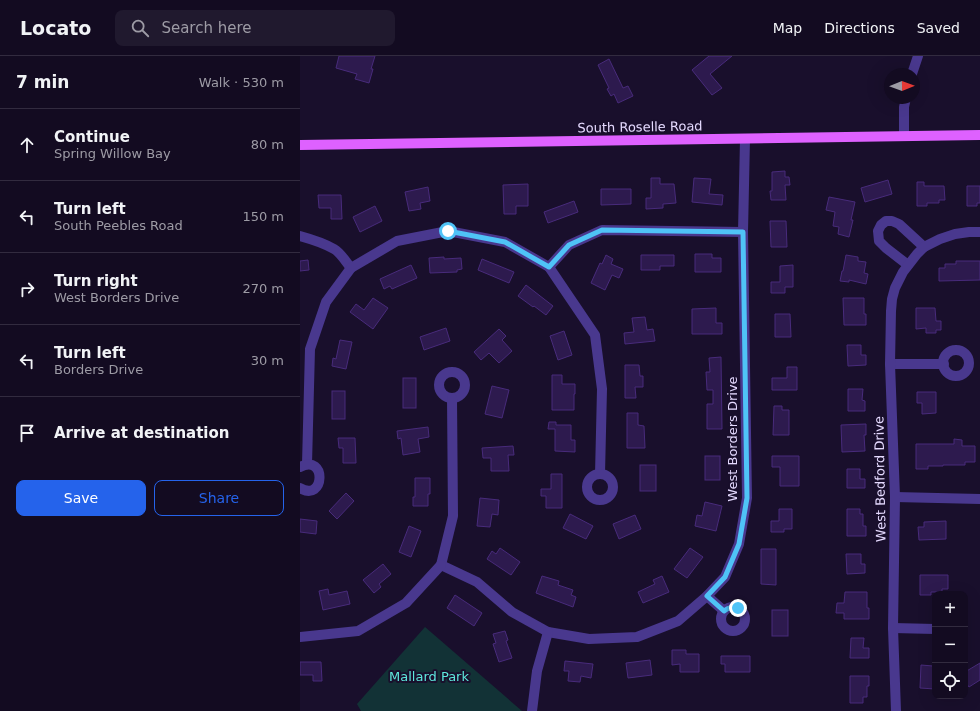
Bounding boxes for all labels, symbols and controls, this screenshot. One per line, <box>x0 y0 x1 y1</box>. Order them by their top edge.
search box <box>115 10 395 46</box>
text: Locato <box>20 17 91 39</box>
icon: search <box>129 17 151 39</box>
text: Search here <box>161 19 252 37</box>
text: Map <box>773 20 802 36</box>
text: Directions <box>824 20 895 36</box>
text: Saved <box>917 20 960 36</box>
north arrow <box>884 68 920 104</box>
text: 7 min <box>16 72 69 92</box>
text: Walk · 530 m <box>199 75 284 90</box>
street label: South Roselle Road <box>577 118 703 136</box>
text: Continue <box>54 128 130 146</box>
icon: ahead <box>16 134 38 156</box>
text: 80 m <box>251 137 284 152</box>
text: Spring Willow Bay <box>54 146 171 161</box>
text: Turn left <box>54 200 126 218</box>
icon: left <box>16 206 38 228</box>
text: 150 m <box>242 209 284 224</box>
text: South Peebles Road <box>54 218 183 233</box>
route start <box>439 222 457 240</box>
text: Turn right <box>54 272 138 290</box>
icon: right <box>16 278 38 300</box>
text: 270 m <box>242 281 284 296</box>
text: West Borders Drive <box>54 290 179 305</box>
text: Turn left <box>54 344 126 362</box>
icon: left <box>16 350 38 372</box>
text: 30 m <box>251 353 284 368</box>
text: Borders Drive <box>54 362 143 377</box>
street label: West Borders Drive <box>725 376 740 502</box>
street label: West Bedford Drive <box>871 416 889 542</box>
icon: arrive <box>16 422 38 444</box>
text: Arrive at destination <box>54 424 229 442</box>
button: Save <box>16 480 146 516</box>
button: Share <box>154 480 284 516</box>
map controls <box>932 591 968 699</box>
button: + <box>932 591 968 627</box>
route end <box>729 599 747 617</box>
button: − <box>932 627 968 663</box>
button: locate <box>932 663 968 699</box>
park label: Mallard Park <box>389 669 469 684</box>

